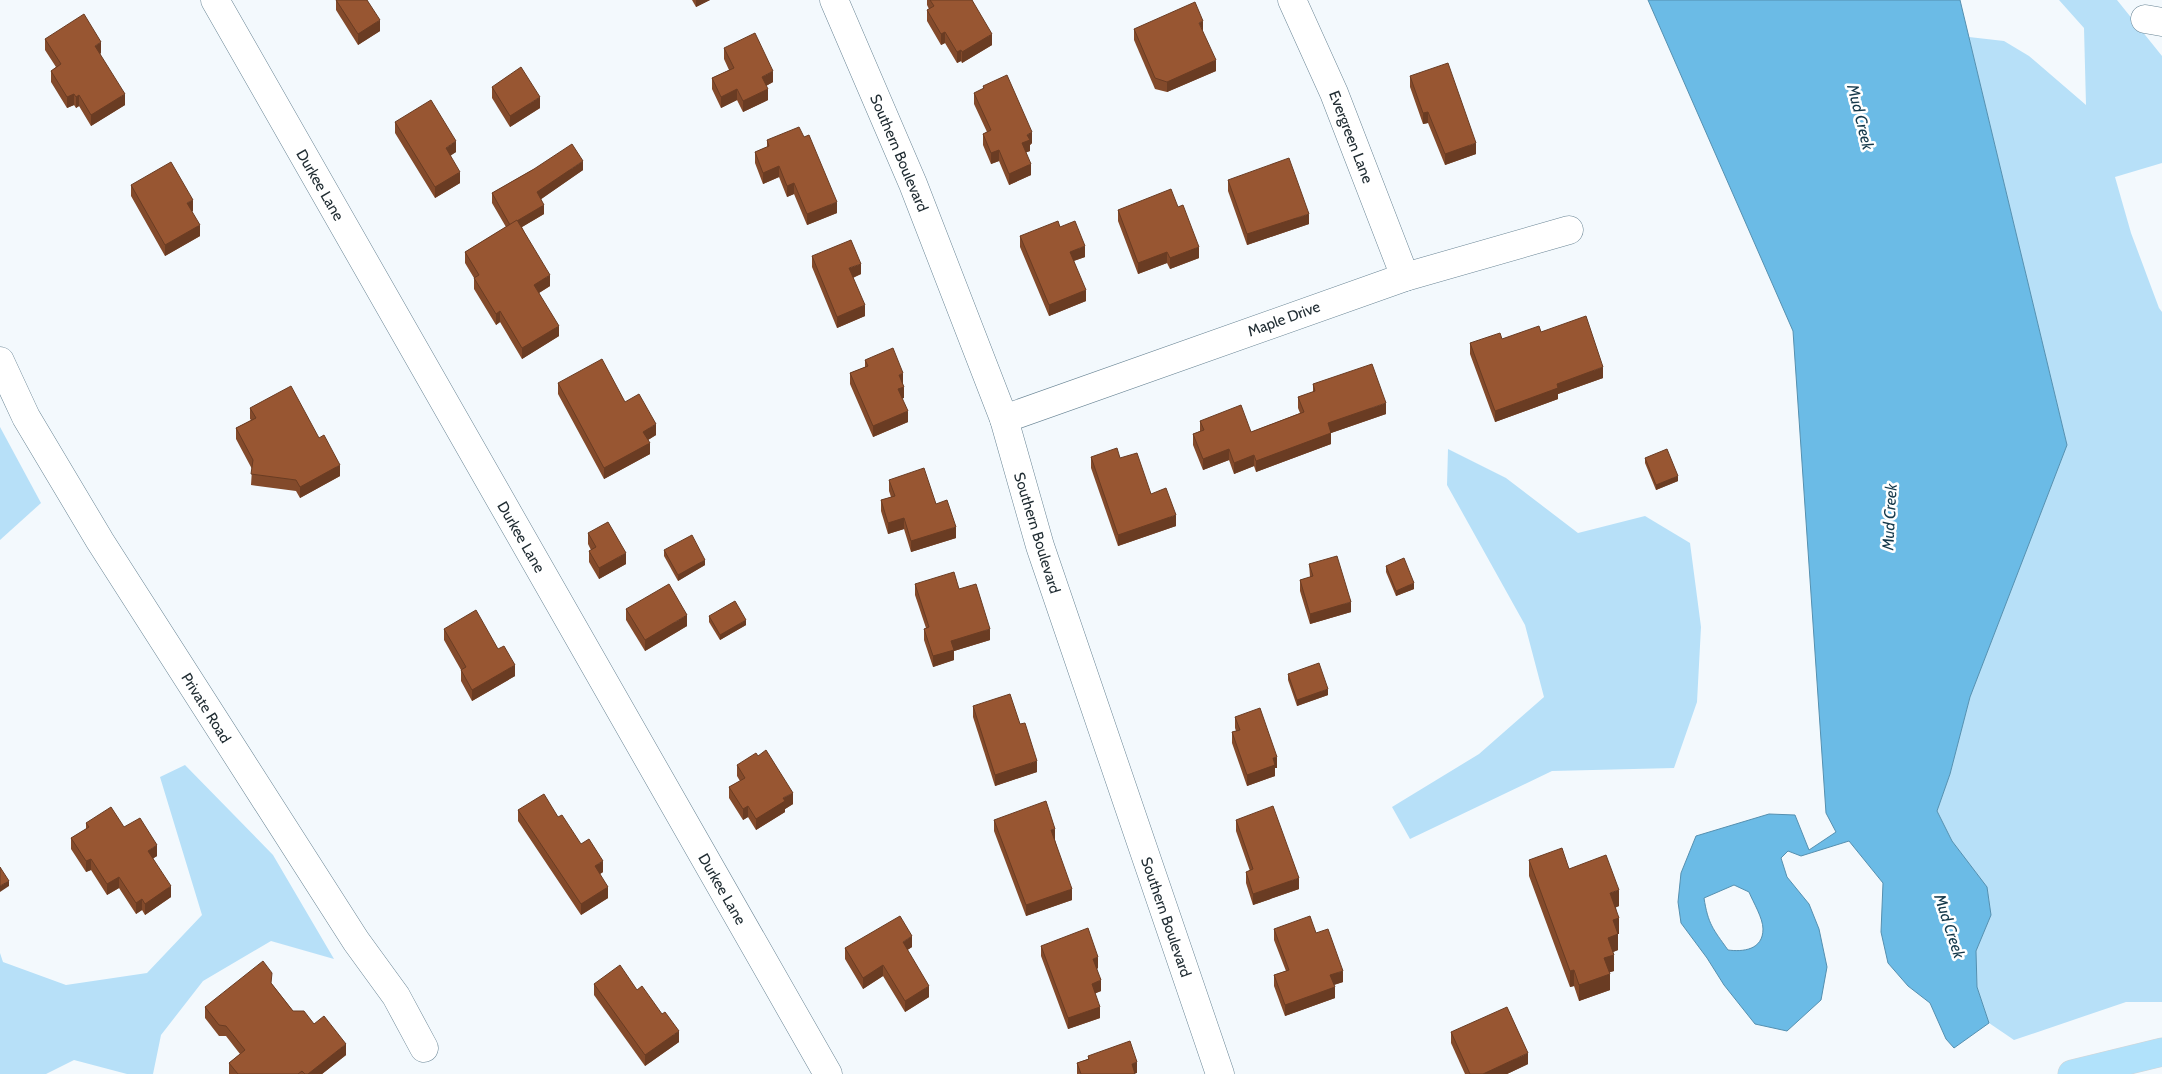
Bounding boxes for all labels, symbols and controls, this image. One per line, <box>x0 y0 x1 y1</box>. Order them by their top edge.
water label: Mud Creek <box>1843 82 1878 153</box>
street label: Evergreen Lane <box>1325 88 1377 186</box>
street label: Southern Boulevard <box>866 92 932 214</box>
street label: Durkee Lane <box>292 146 348 224</box>
street label: Maple Drive <box>1245 297 1323 340</box>
street label: Southern Boulevard <box>1010 470 1064 596</box>
water label: Mud Creek <box>1878 482 1901 552</box>
street label: Durkee Lane <box>493 498 549 576</box>
street label: Private Road <box>177 670 235 746</box>
street label: Durkee Lane <box>694 850 750 928</box>
street label: Southern Boulevard <box>1137 855 1195 979</box>
water label: Mud Creek <box>1930 891 1969 962</box>

